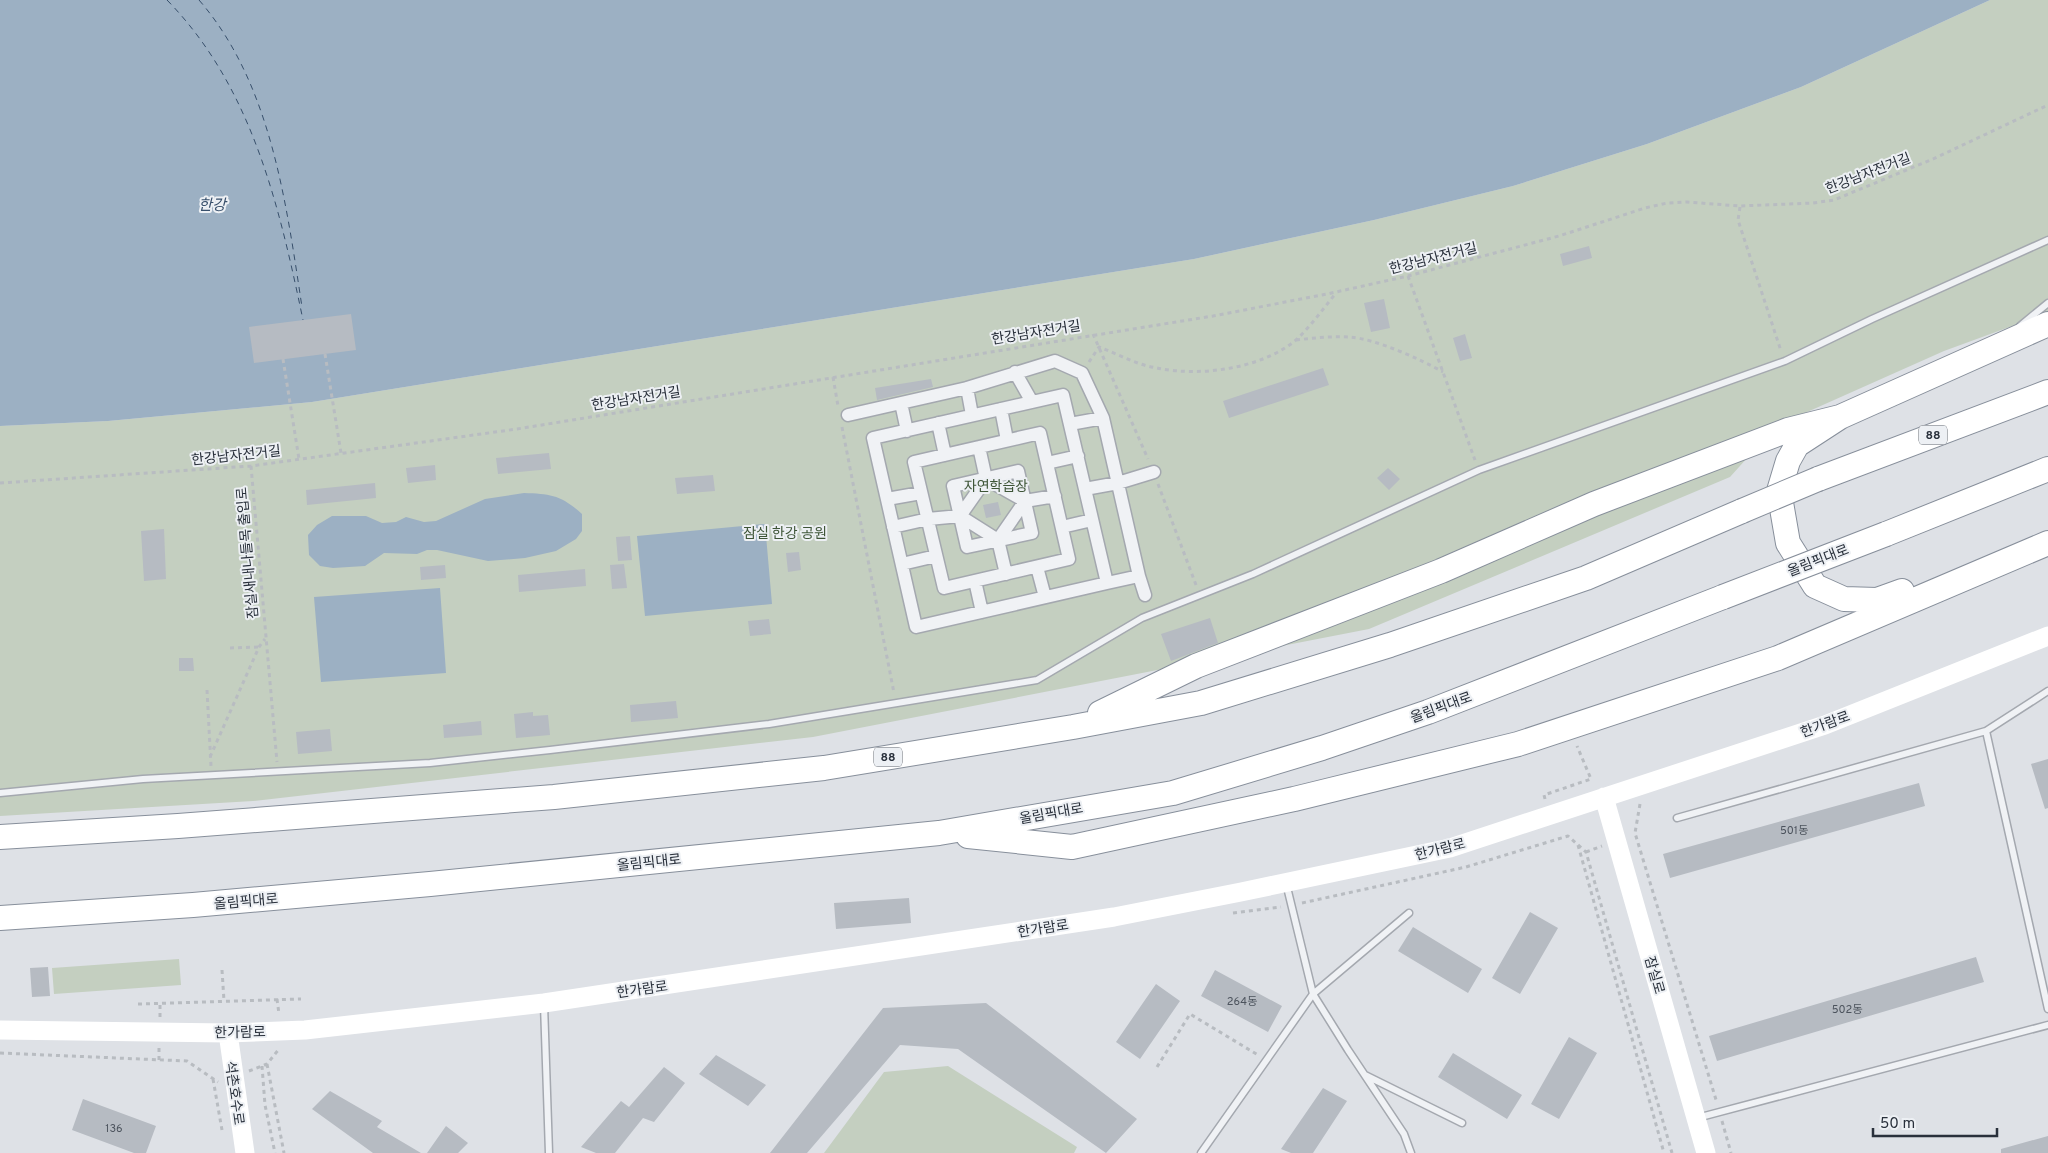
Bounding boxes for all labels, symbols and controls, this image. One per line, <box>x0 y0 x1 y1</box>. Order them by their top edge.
street label: 한강남자전거길 <box>1823 150 1914 198</box>
water label: 한강 <box>198 197 228 216</box>
street label: 한강남자전거길 <box>1388 240 1479 279</box>
street label: 한강남자전거길 <box>990 318 1082 349</box>
street label: 한강남자전거길 <box>590 384 682 415</box>
road number: 88 <box>1919 426 1947 444</box>
street label: 한강남자전거길 <box>190 443 282 470</box>
park label: 자연학습장 <box>964 478 1028 496</box>
street label: 잠실새내나들목 출입로 <box>234 486 263 619</box>
park label: 잠실 한강 공원 <box>743 526 827 543</box>
street label: 올림픽대로 <box>1785 542 1852 581</box>
street label: 올림픽대로 <box>1408 689 1475 727</box>
street label: 한가람로 <box>1798 709 1853 742</box>
road number: 88 <box>874 748 902 766</box>
street label: 올림픽대로 <box>1018 800 1085 828</box>
house number: 501동 <box>1780 824 1808 838</box>
street label: 한가람로 <box>1413 836 1468 865</box>
street label: 올림픽대로 <box>616 852 682 875</box>
street label: 올림픽대로 <box>213 891 279 914</box>
street label: 한가람로 <box>1016 917 1070 942</box>
street label: 잠실로 <box>1640 954 1667 996</box>
street label: 한가람로 <box>616 978 669 1002</box>
house number: 264동 <box>1227 995 1257 1009</box>
house number: 502동 <box>1832 1003 1862 1017</box>
street label: 한가람로 <box>214 1025 266 1042</box>
street label: 석촌호수로 <box>221 1060 246 1126</box>
scale bar <box>1873 1106 1997 1138</box>
text: 50 m <box>1880 1115 1915 1134</box>
house number: 136 <box>105 1122 123 1136</box>

